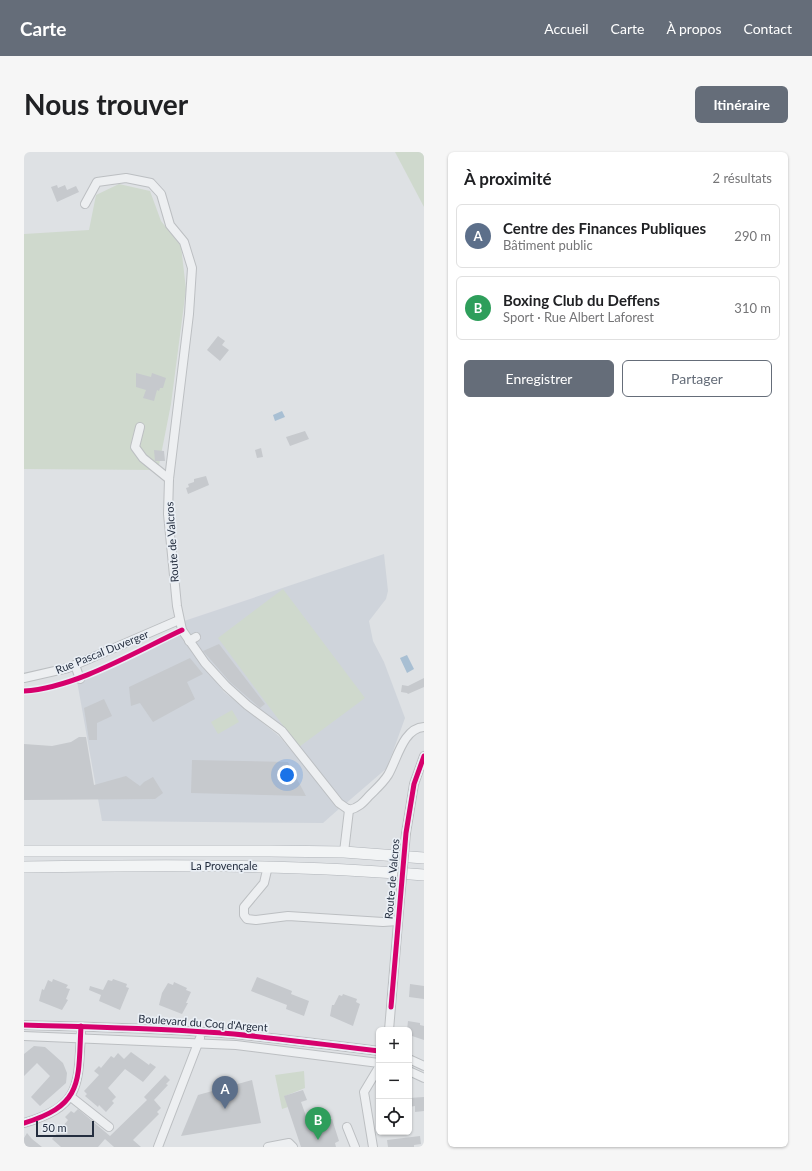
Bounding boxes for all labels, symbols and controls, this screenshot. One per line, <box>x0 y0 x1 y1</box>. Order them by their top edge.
text: Carte <box>20 17 66 40</box>
text: Accueil <box>544 20 589 37</box>
text: Carte <box>611 20 644 37</box>
text: À propos <box>666 20 721 37</box>
text: Contact <box>743 20 792 37</box>
button: Itinéraire <box>695 86 788 123</box>
text: Nous trouver <box>24 87 188 121</box>
text: À proximité <box>464 168 552 189</box>
text: 2 résultats <box>713 170 772 186</box>
text: Centre des Finances Publiques <box>503 219 706 237</box>
text: A <box>473 228 483 244</box>
text: 290 m <box>734 228 771 244</box>
text: Bâtiment public <box>503 237 593 253</box>
text: Boxing Club du Deffens <box>503 291 660 309</box>
text: B <box>474 300 482 316</box>
text: 310 m <box>734 300 771 316</box>
text: Sport · Rue Albert Laforest <box>503 309 654 325</box>
button: Enregistrer <box>464 360 614 397</box>
button: Partager <box>622 360 772 397</box>
street label: Route de Valcros <box>162 501 181 583</box>
street label: Rue Pascal Duverger <box>53 627 150 676</box>
your location <box>277 765 297 785</box>
street label: Route de Valcros <box>382 838 402 920</box>
street label: La Provençale <box>191 859 258 872</box>
street label: Boulevard du Coq d'Argent <box>138 1011 268 1034</box>
map controls <box>376 1027 412 1135</box>
button: + <box>376 1027 412 1063</box>
button: − <box>376 1063 412 1099</box>
pin: A <box>212 1076 238 1109</box>
button: locate <box>376 1099 412 1135</box>
pin: B <box>305 1107 331 1140</box>
scale bar <box>36 1119 94 1138</box>
text: 50 m <box>42 1121 67 1134</box>

